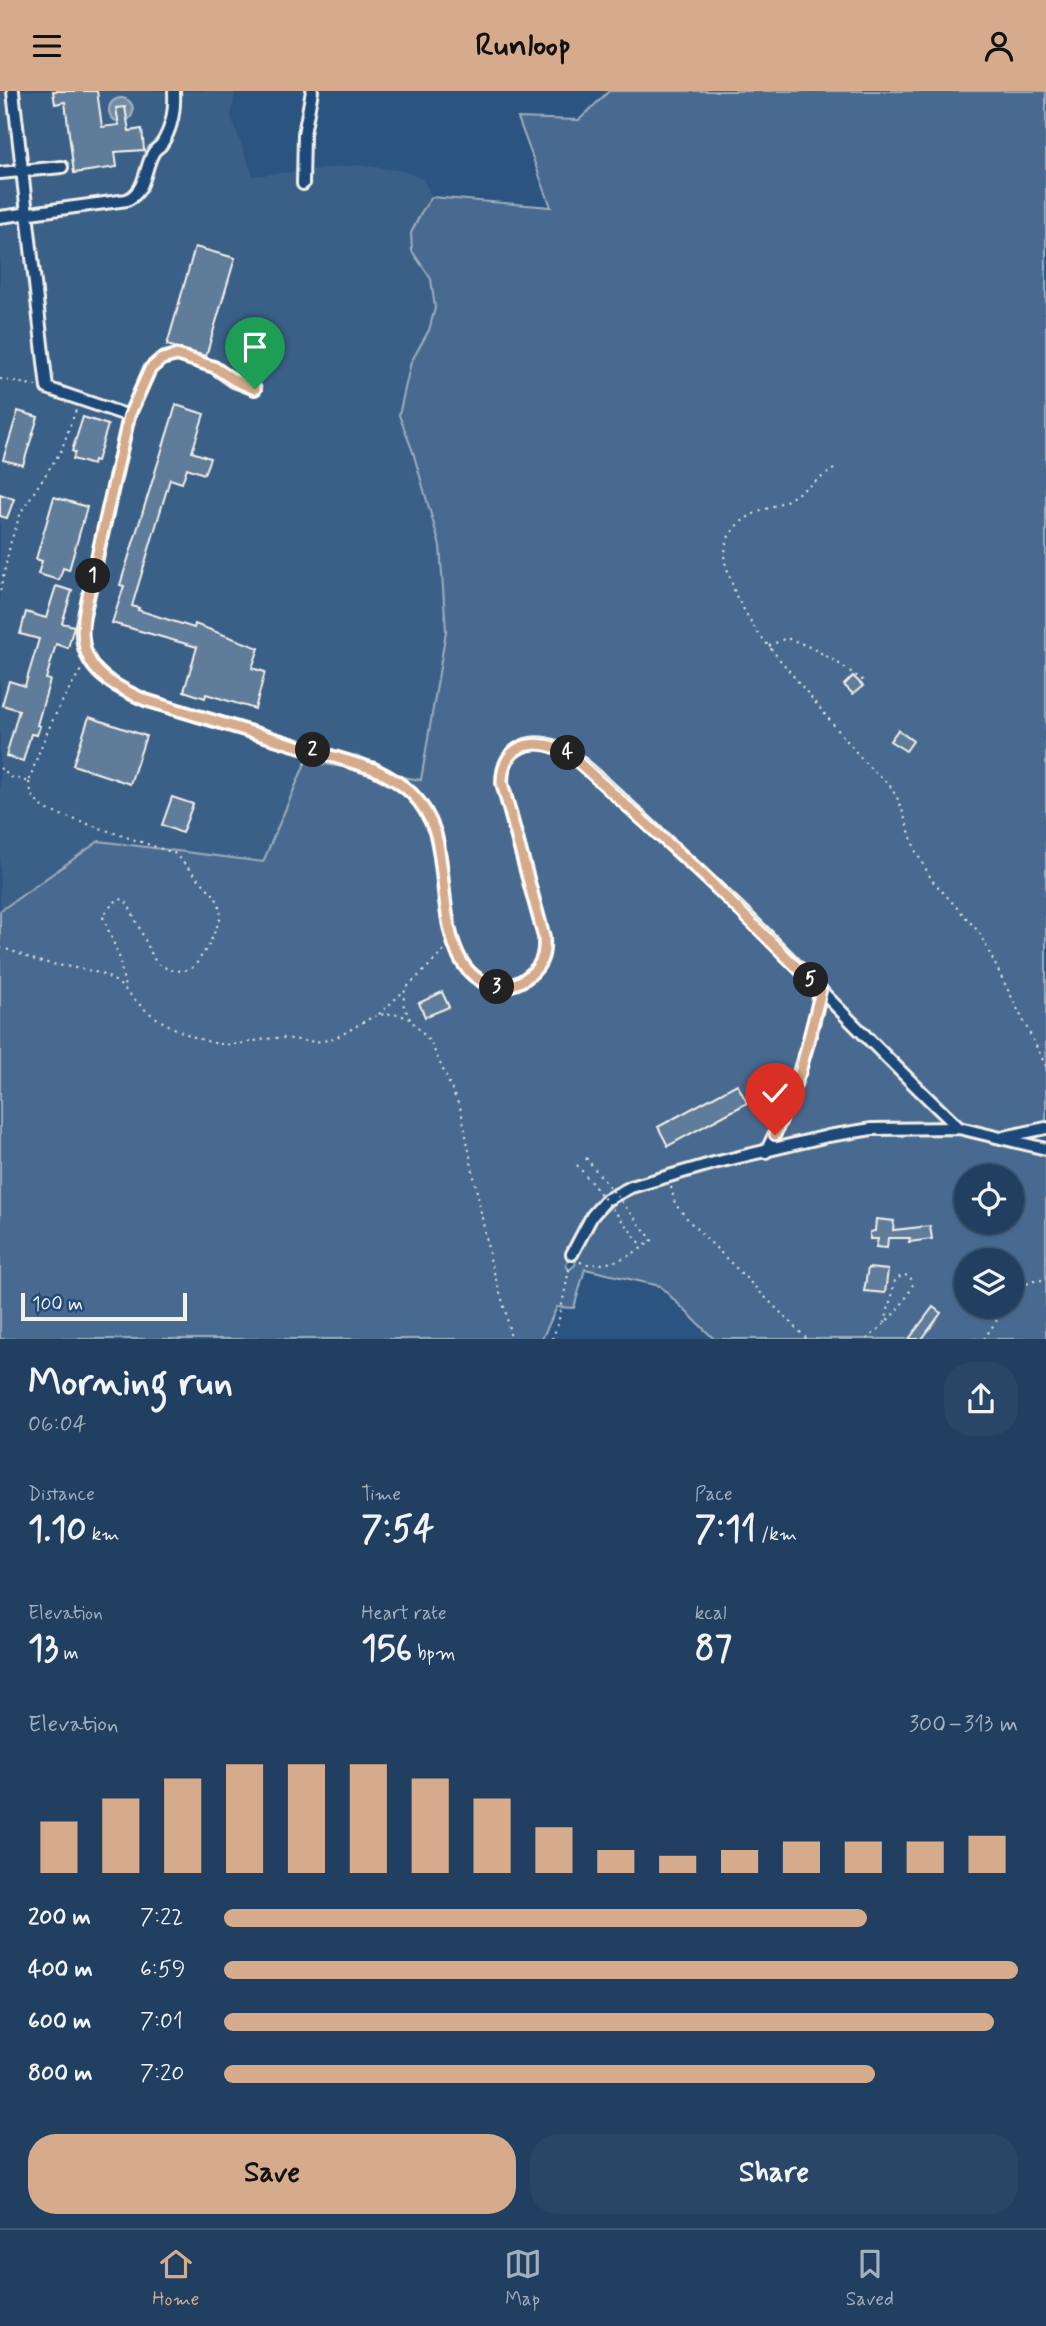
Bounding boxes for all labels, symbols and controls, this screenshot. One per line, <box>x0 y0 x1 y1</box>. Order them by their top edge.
text: Runloop <box>475 25 571 67</box>
icon: menu <box>28 27 66 65</box>
icon: person <box>980 27 1018 65</box>
pin <box>225 317 285 389</box>
icon: arrive <box>236 328 274 366</box>
pin: 1 <box>76 559 110 594</box>
text: 1 <box>88 563 97 588</box>
pin: 2 <box>296 733 330 767</box>
pin: 4 <box>550 735 586 771</box>
text: 2 <box>308 737 317 762</box>
text: 4 <box>562 740 573 765</box>
pin: 5 <box>794 963 828 997</box>
text: 5 <box>805 967 816 992</box>
pin: 3 <box>480 969 514 1005</box>
text: 3 <box>492 974 501 999</box>
pin <box>745 1063 805 1135</box>
icon: check <box>756 1074 794 1112</box>
map controls <box>954 1164 1024 1318</box>
button: locate <box>954 1164 1024 1234</box>
button: layers <box>954 1248 1024 1318</box>
scale bar <box>21 1290 187 1322</box>
text: 100 m <box>32 1292 83 1317</box>
text: Morning run <box>28 1359 233 1408</box>
button: share <box>944 1362 1018 1436</box>
text: 06:04 <box>28 1410 87 1440</box>
text: Distance <box>28 1482 95 1507</box>
text: Time <box>361 1482 401 1507</box>
text: Pace <box>695 1482 732 1507</box>
text: 1.10 <box>28 1507 87 1553</box>
text: 7:54 <box>361 1507 434 1553</box>
text: 7:11 <box>695 1507 756 1553</box>
text: km <box>87 1522 119 1547</box>
text: /km <box>756 1522 797 1547</box>
text: Elevation <box>28 1601 103 1626</box>
text: Heart rate <box>361 1601 447 1626</box>
text: kcal <box>695 1601 727 1626</box>
text: 13 <box>28 1626 58 1672</box>
text: 156 <box>361 1626 412 1672</box>
text: 87 <box>695 1626 732 1672</box>
text: m <box>58 1641 79 1666</box>
text: bpm <box>412 1641 456 1666</box>
text: Elevation <box>28 1710 119 1740</box>
text: 300–313 m <box>909 1710 1018 1740</box>
text: 200 m <box>28 1903 91 1933</box>
text: 7:22 <box>140 1903 184 1933</box>
text: 400 m <box>28 1955 93 1985</box>
text: 6:59 <box>140 1955 185 1985</box>
text: 600 m <box>28 2007 91 2037</box>
text: 7:01 <box>140 2007 183 2037</box>
text: 800 m <box>28 2059 92 2089</box>
text: 7:20 <box>140 2059 185 2089</box>
button: Save <box>28 2134 516 2214</box>
button: Share <box>530 2134 1018 2214</box>
tab: Home <box>152 2245 199 2312</box>
tab: Map <box>504 2245 542 2312</box>
tab: Saved <box>846 2245 894 2312</box>

